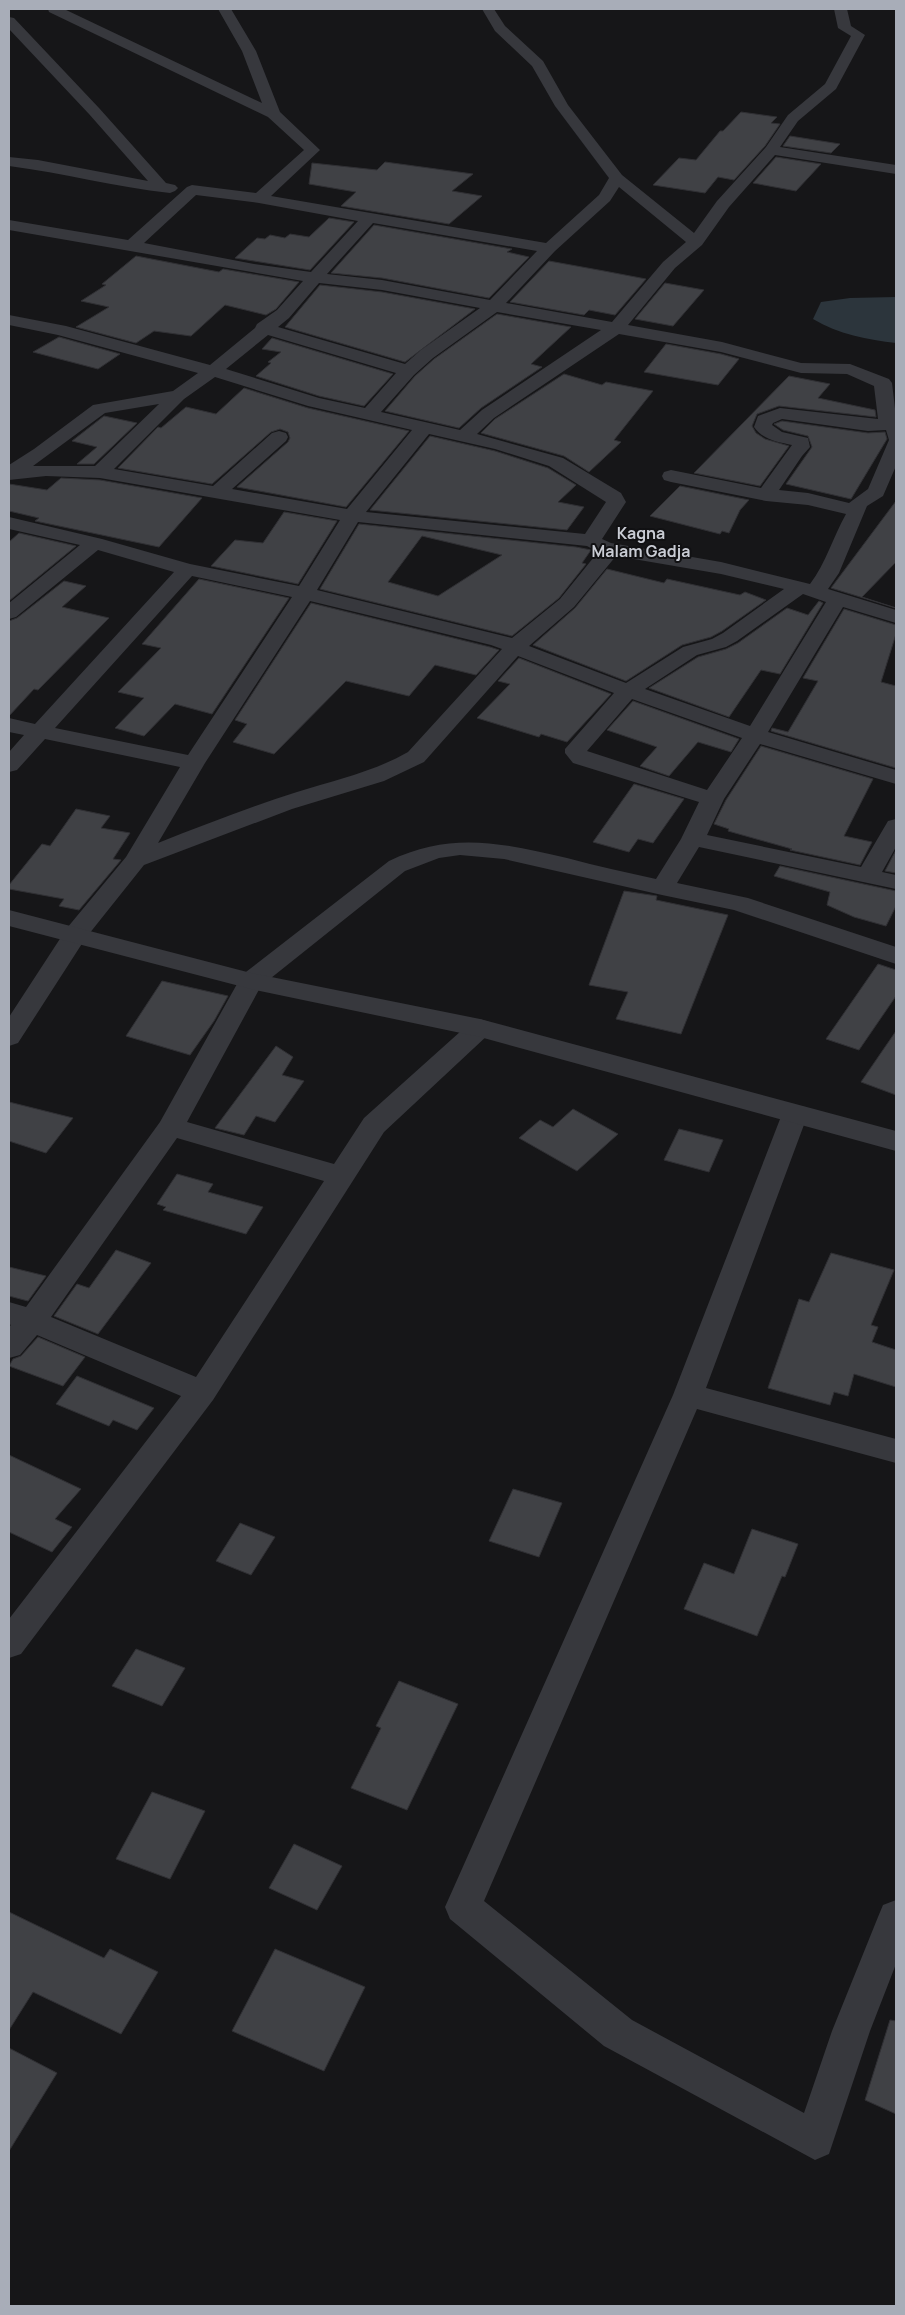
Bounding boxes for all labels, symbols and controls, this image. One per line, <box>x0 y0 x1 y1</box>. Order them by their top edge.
district label: Kagna Malam Gadja <box>592 522 690 562</box>

